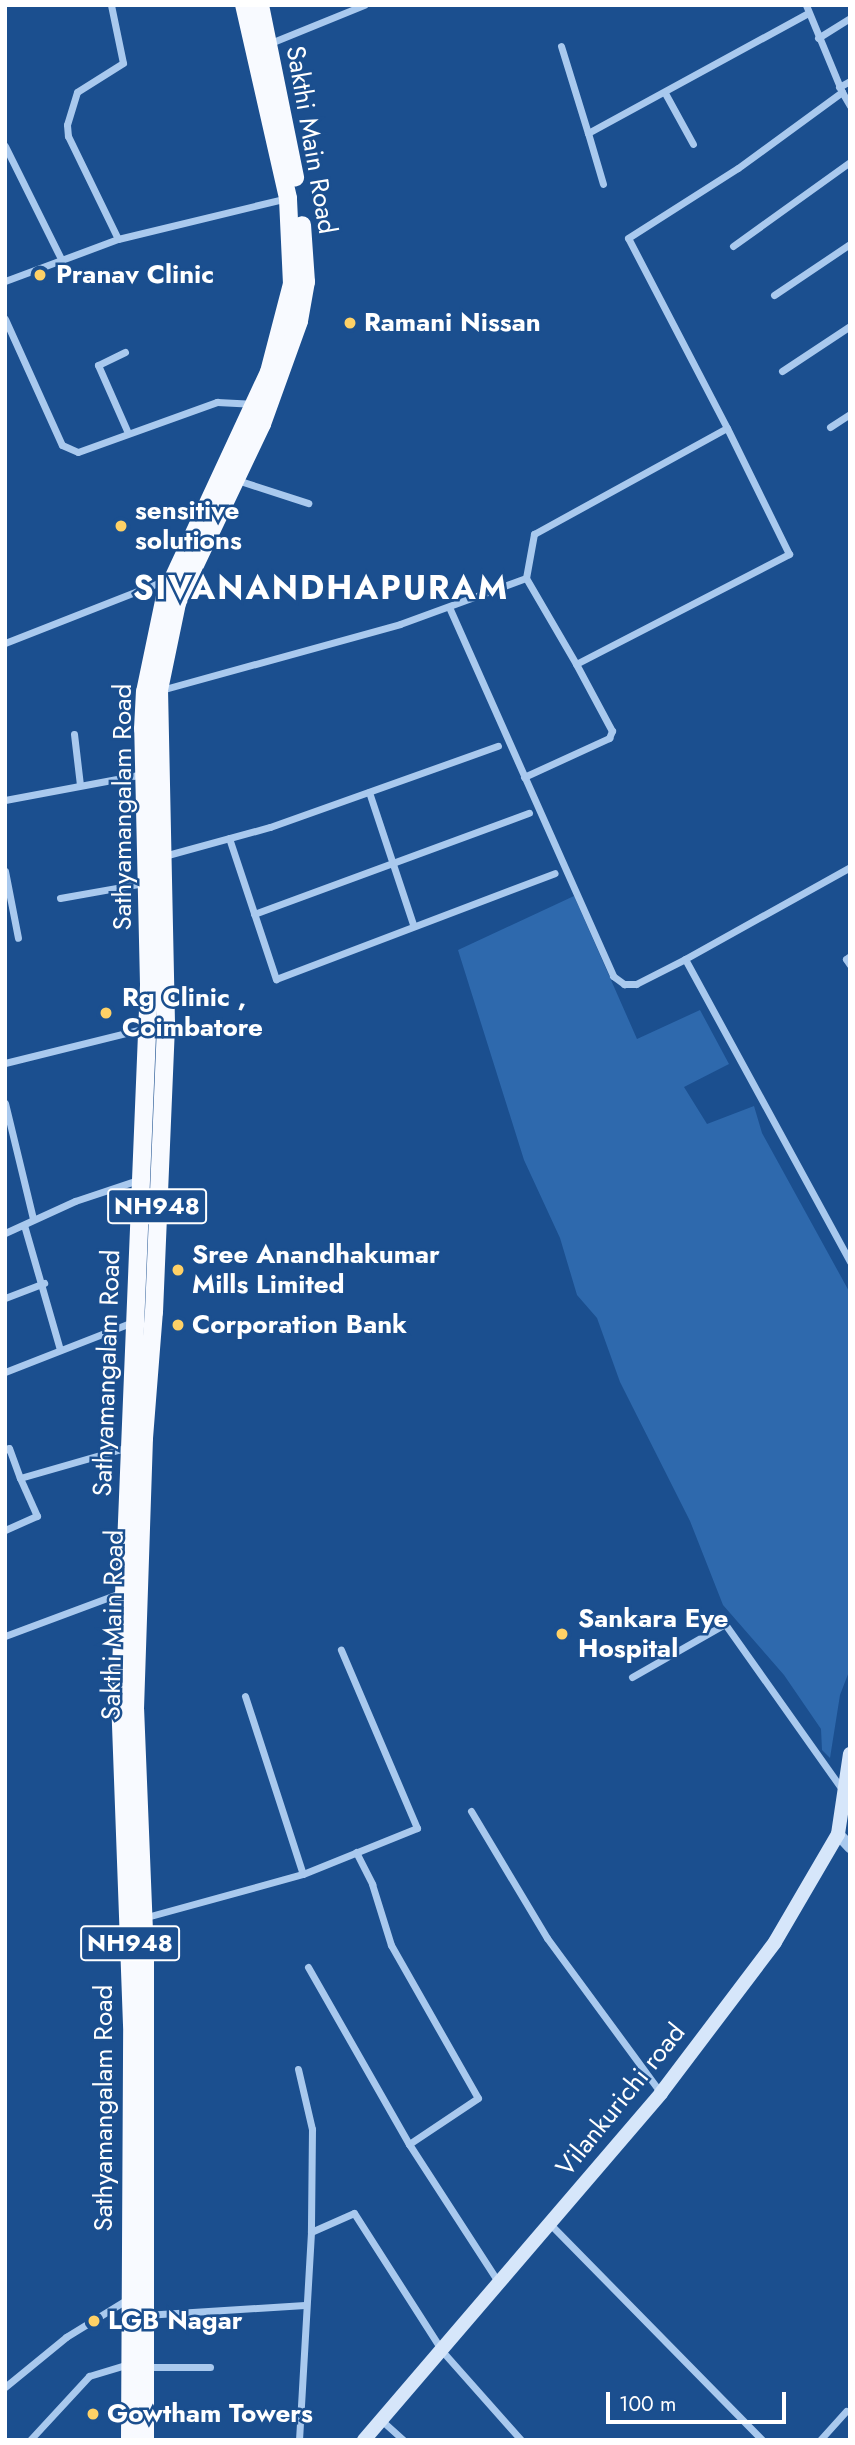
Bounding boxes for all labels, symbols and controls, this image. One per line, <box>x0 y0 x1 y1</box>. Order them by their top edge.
street label: Sakthi Main Road <box>279 43 343 237</box>
place label: Pranav Clinic <box>56 259 214 291</box>
marker: Pranav Clinic <box>30 265 50 285</box>
place label: Ramani Nissan <box>364 307 541 339</box>
marker: Ramani Nissan <box>342 315 358 331</box>
place label: sensitive solutions <box>135 495 242 556</box>
marker: sensitive solutions <box>113 518 129 534</box>
district label: SIVANANDHAPURAM <box>135 568 507 608</box>
street label: Sathyamangalam Road <box>107 684 139 930</box>
place label: Rg Clinic , Coimbatore <box>122 982 263 1044</box>
marker: Rg Clinic , Coimbatore <box>96 1003 116 1023</box>
road number: NH948 <box>106 1186 208 1226</box>
place label: Sree Anandhakumar Mills Limited <box>192 1239 440 1300</box>
street label: Sathyamangalam Road <box>87 1249 127 1497</box>
marker: Sree Anandhakumar Mills Limited <box>170 1262 186 1278</box>
place label: Corporation Bank <box>192 1309 407 1341</box>
marker: Corporation Bank <box>170 1317 186 1333</box>
street label: Sakthi Main Road <box>96 1529 130 1721</box>
place label: Sankara Eye Hospital <box>578 1603 728 1664</box>
marker: Sankara Eye Hospital <box>552 1624 572 1644</box>
road number: NH948 <box>79 1922 181 1964</box>
street label: Sathyamangalam Road <box>88 1985 120 2231</box>
street label: Vilankurichi road <box>550 2017 692 2183</box>
place label: LGB Nagar <box>108 2305 242 2337</box>
marker: LGB Nagar <box>86 2313 102 2329</box>
scale bar <box>610 2378 790 2422</box>
text: 100 m <box>619 2389 676 2419</box>
place label: Gowtham Towers <box>107 2398 313 2430</box>
marker: Gowtham Towers <box>85 2406 101 2422</box>

